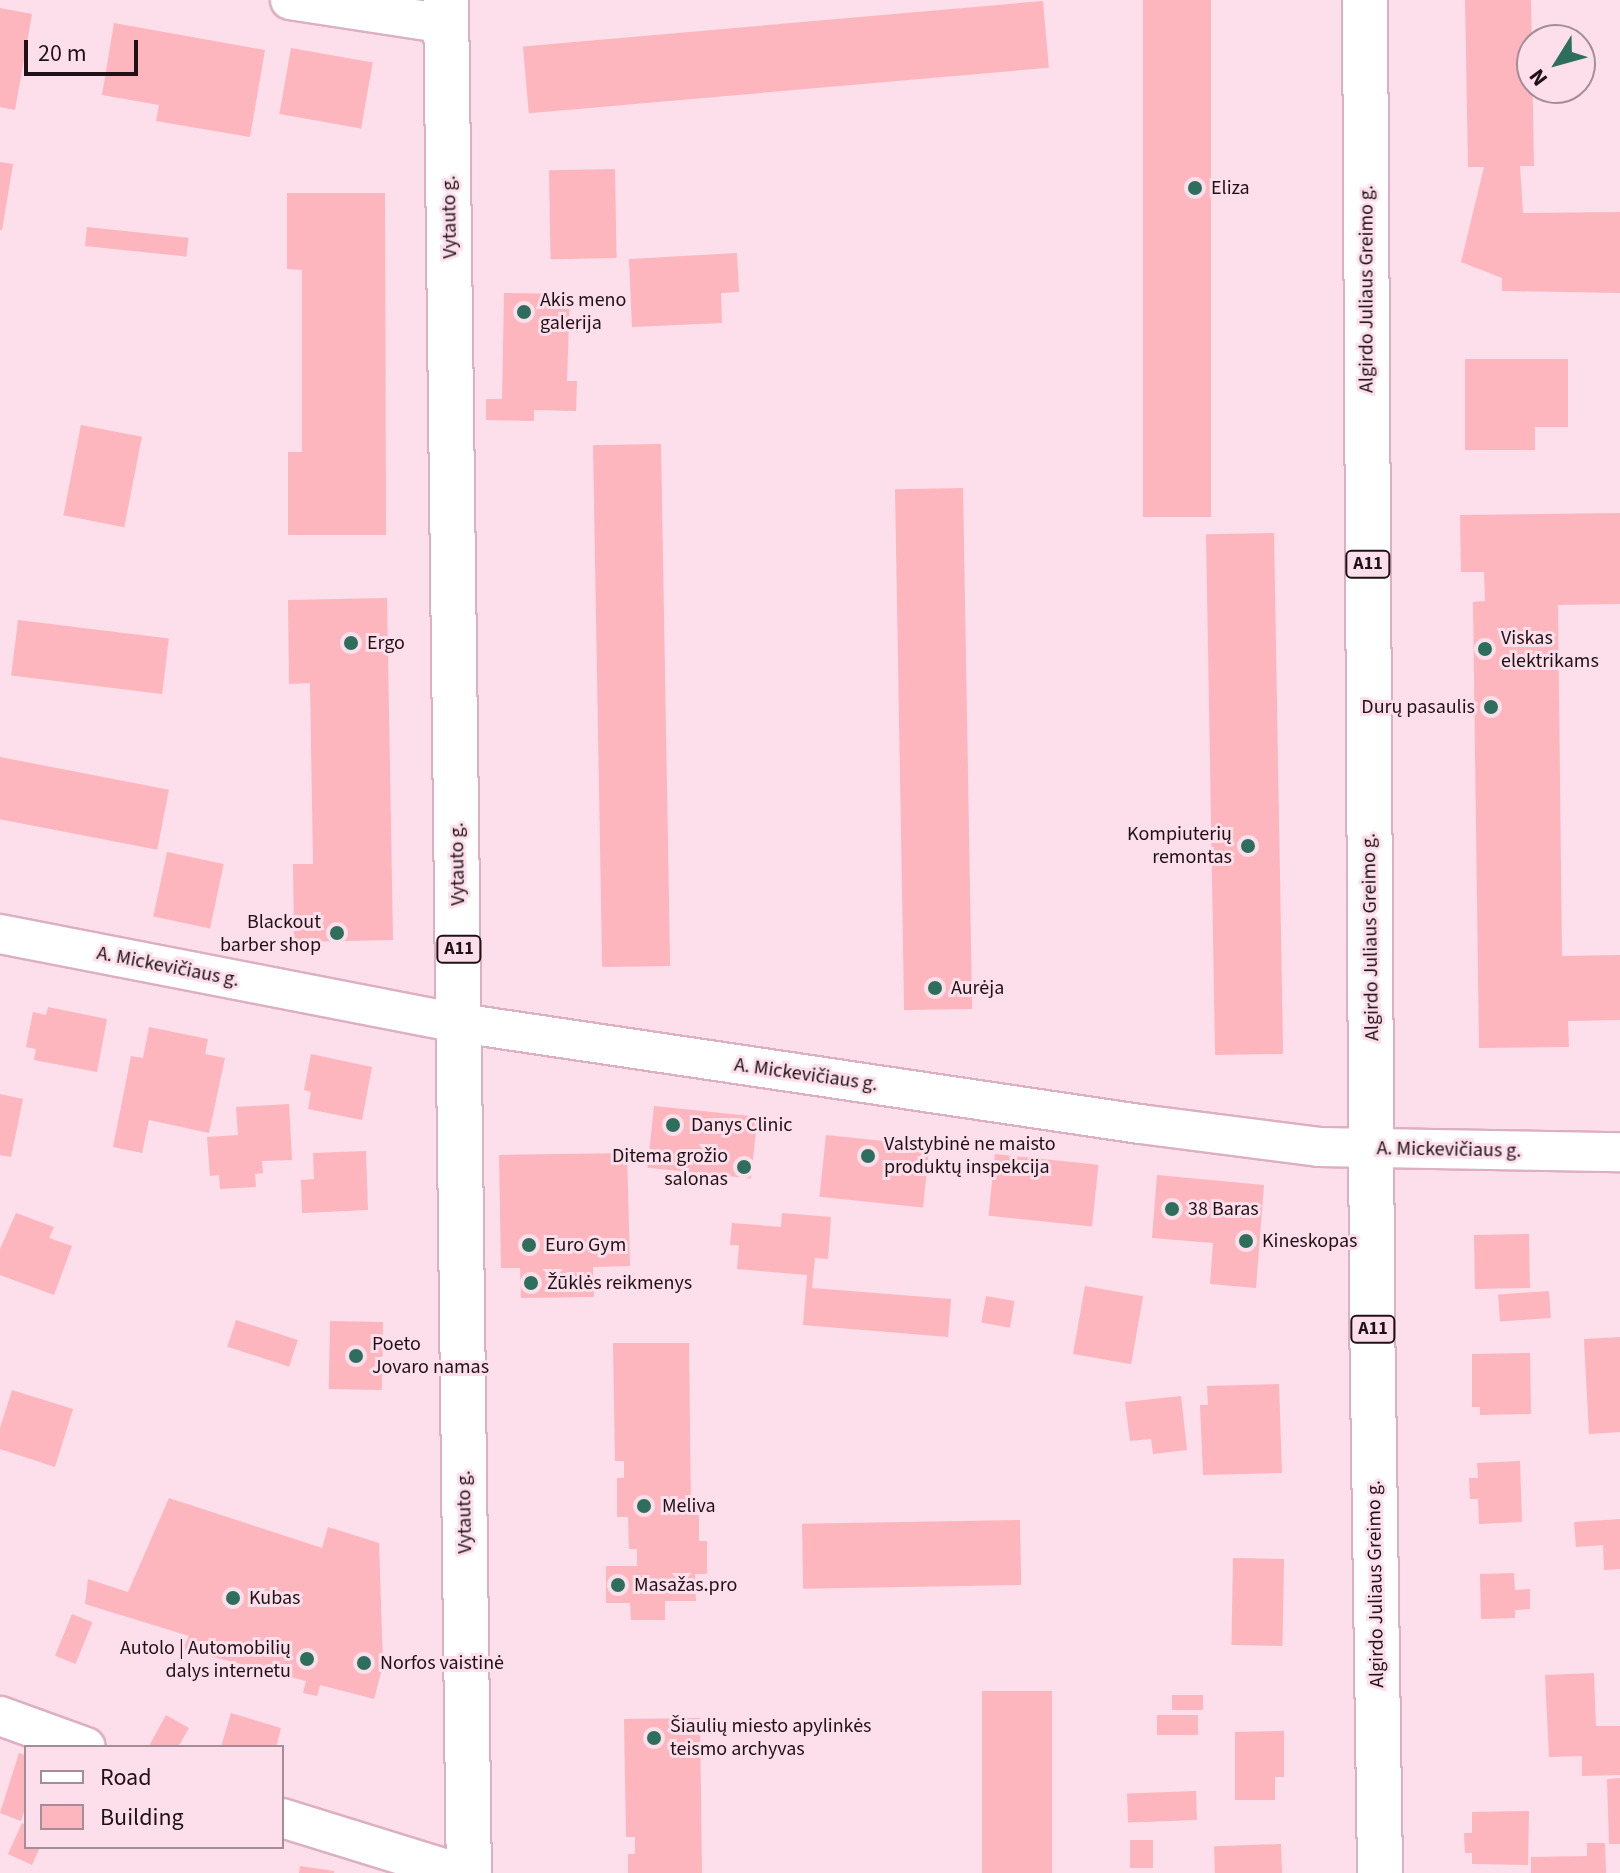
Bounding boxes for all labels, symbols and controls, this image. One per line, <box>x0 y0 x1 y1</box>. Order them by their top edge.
scale bar <box>28 24 142 74</box>
north arrow <box>1516 24 1596 104</box>
text: 20 m <box>38 36 87 71</box>
text: N <box>1521 62 1556 93</box>
street label: Vytauto g. <box>437 175 463 259</box>
place label: Eliza <box>1211 176 1250 200</box>
marker: Eliza <box>1186 179 1204 197</box>
street label: Algirdo Juliaus Greimo g. <box>1355 185 1379 393</box>
place label: Akis meno galerija <box>540 288 626 335</box>
marker: Akis meno galerija <box>515 303 533 321</box>
road number: A11 <box>1344 550 1392 578</box>
place label: Viskas elektrikams <box>1501 626 1599 673</box>
place label: Ergo <box>367 631 405 655</box>
marker: Ergo <box>342 634 360 652</box>
marker: Viskas elektrikams <box>1476 640 1494 658</box>
place label: Durų pasaulis <box>1361 695 1475 719</box>
marker: Durų pasaulis <box>1482 698 1500 716</box>
street label: Vytauto g. <box>445 822 471 906</box>
place label: Kompiuterių remontas <box>1127 822 1232 869</box>
street label: Algirdo Juliaus Greimo g. <box>1357 833 1385 1041</box>
marker: Kompiuterių remontas <box>1239 837 1257 855</box>
place label: Blackout barber shop <box>220 910 321 957</box>
marker: Blackout barber shop <box>328 924 346 942</box>
road number: A11 <box>435 935 483 963</box>
street label: A. Mickevičiaus g. <box>95 941 241 993</box>
place label: Aurėja <box>951 976 1004 1000</box>
marker: Aurėja <box>926 979 944 997</box>
street label: A. Mickevičiaus g. <box>733 1053 879 1097</box>
place label: Danys Clinic <box>691 1113 792 1137</box>
marker: Danys Clinic <box>662 1114 684 1136</box>
place label: Valstybinė ne maisto produktų inspekcija <box>884 1132 1056 1179</box>
street label: A. Mickevičiaus g. <box>1376 1137 1522 1163</box>
place label: Ditema grožio salonas <box>612 1144 728 1191</box>
marker: Valstybinė ne maisto produktų inspekcija <box>859 1147 877 1165</box>
marker: Ditema grožio salonas <box>735 1158 753 1176</box>
place label: 38 Baras <box>1188 1197 1259 1221</box>
marker: 38 Baras <box>1163 1200 1181 1218</box>
place label: Kineskopas <box>1262 1229 1357 1253</box>
marker: Kineskopas <box>1237 1232 1255 1250</box>
place label: Euro Gym <box>545 1233 626 1257</box>
marker: Euro Gym <box>520 1236 538 1254</box>
place label: Žūklės reikmenys <box>547 1271 692 1295</box>
marker: Žūklės reikmenys <box>522 1274 540 1292</box>
road number: A11 <box>1349 1315 1397 1343</box>
place label: Poeto Jovaro namas <box>372 1332 489 1379</box>
marker: Poeto Jovaro namas <box>347 1347 365 1365</box>
street label: Vytauto g. <box>452 1470 478 1554</box>
street label: Algirdo Juliaus Greimo g. <box>1362 1480 1390 1688</box>
place label: Meliva <box>662 1494 715 1518</box>
marker: Meliva <box>633 1495 655 1517</box>
place label: Masažas.pro <box>634 1573 737 1597</box>
marker: Masažas.pro <box>609 1576 627 1594</box>
place label: Kubas <box>249 1586 300 1610</box>
marker: Kubas <box>224 1589 242 1607</box>
place label: Autolo | Automobilių dalys internetu <box>120 1636 291 1683</box>
marker: Autolo | Automobilių dalys internetu <box>298 1650 316 1668</box>
place label: Norfos vaistinė <box>380 1651 504 1675</box>
marker: Norfos vaistinė <box>355 1654 373 1672</box>
place label: Šiaulių miesto apylinkės teismo archyvas <box>670 1714 871 1761</box>
marker: Šiaulių miesto apylinkės teismo archyvas <box>645 1729 663 1747</box>
legend <box>24 1745 284 1849</box>
text: Road <box>100 1760 152 1795</box>
text: Building <box>100 1800 184 1835</box>

